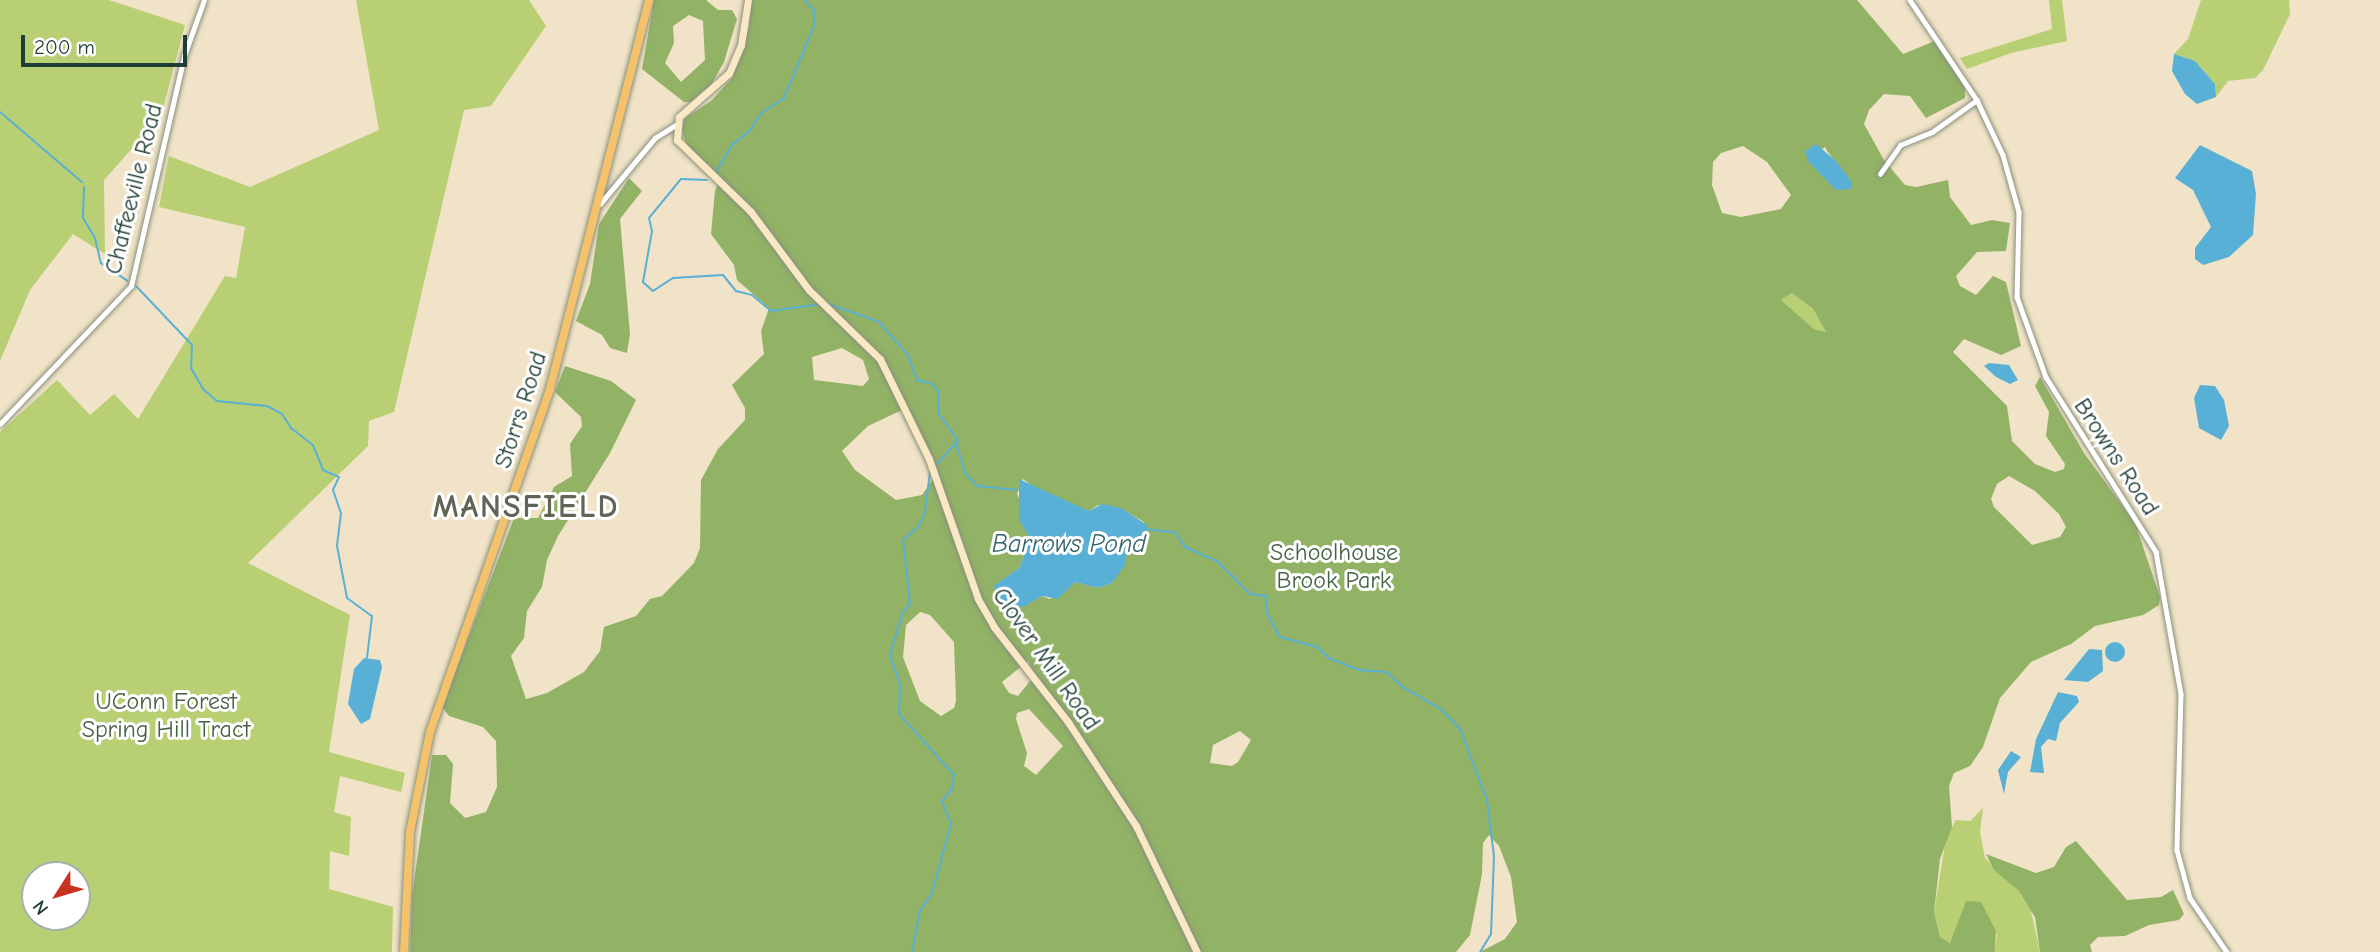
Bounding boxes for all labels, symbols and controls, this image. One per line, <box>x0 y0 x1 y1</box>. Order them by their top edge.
scale bar <box>24 21 191 65</box>
text: 200 m <box>34 35 95 59</box>
street label: Chaffeeville Road <box>99 101 169 277</box>
street label: Storrs Road <box>489 348 553 472</box>
street label: Browns Road <box>2067 393 2165 521</box>
district label: MANSFIELD <box>434 488 618 526</box>
water label: Barrows Pond <box>992 529 1146 561</box>
park label: Schoolhouse Brook Park <box>1270 539 1398 595</box>
street label: Clover Mill Road <box>986 582 1106 736</box>
park label: UConn Forest Spring Hill Tract <box>82 688 250 744</box>
north arrow <box>21 861 91 931</box>
text: N <box>28 896 53 919</box>

